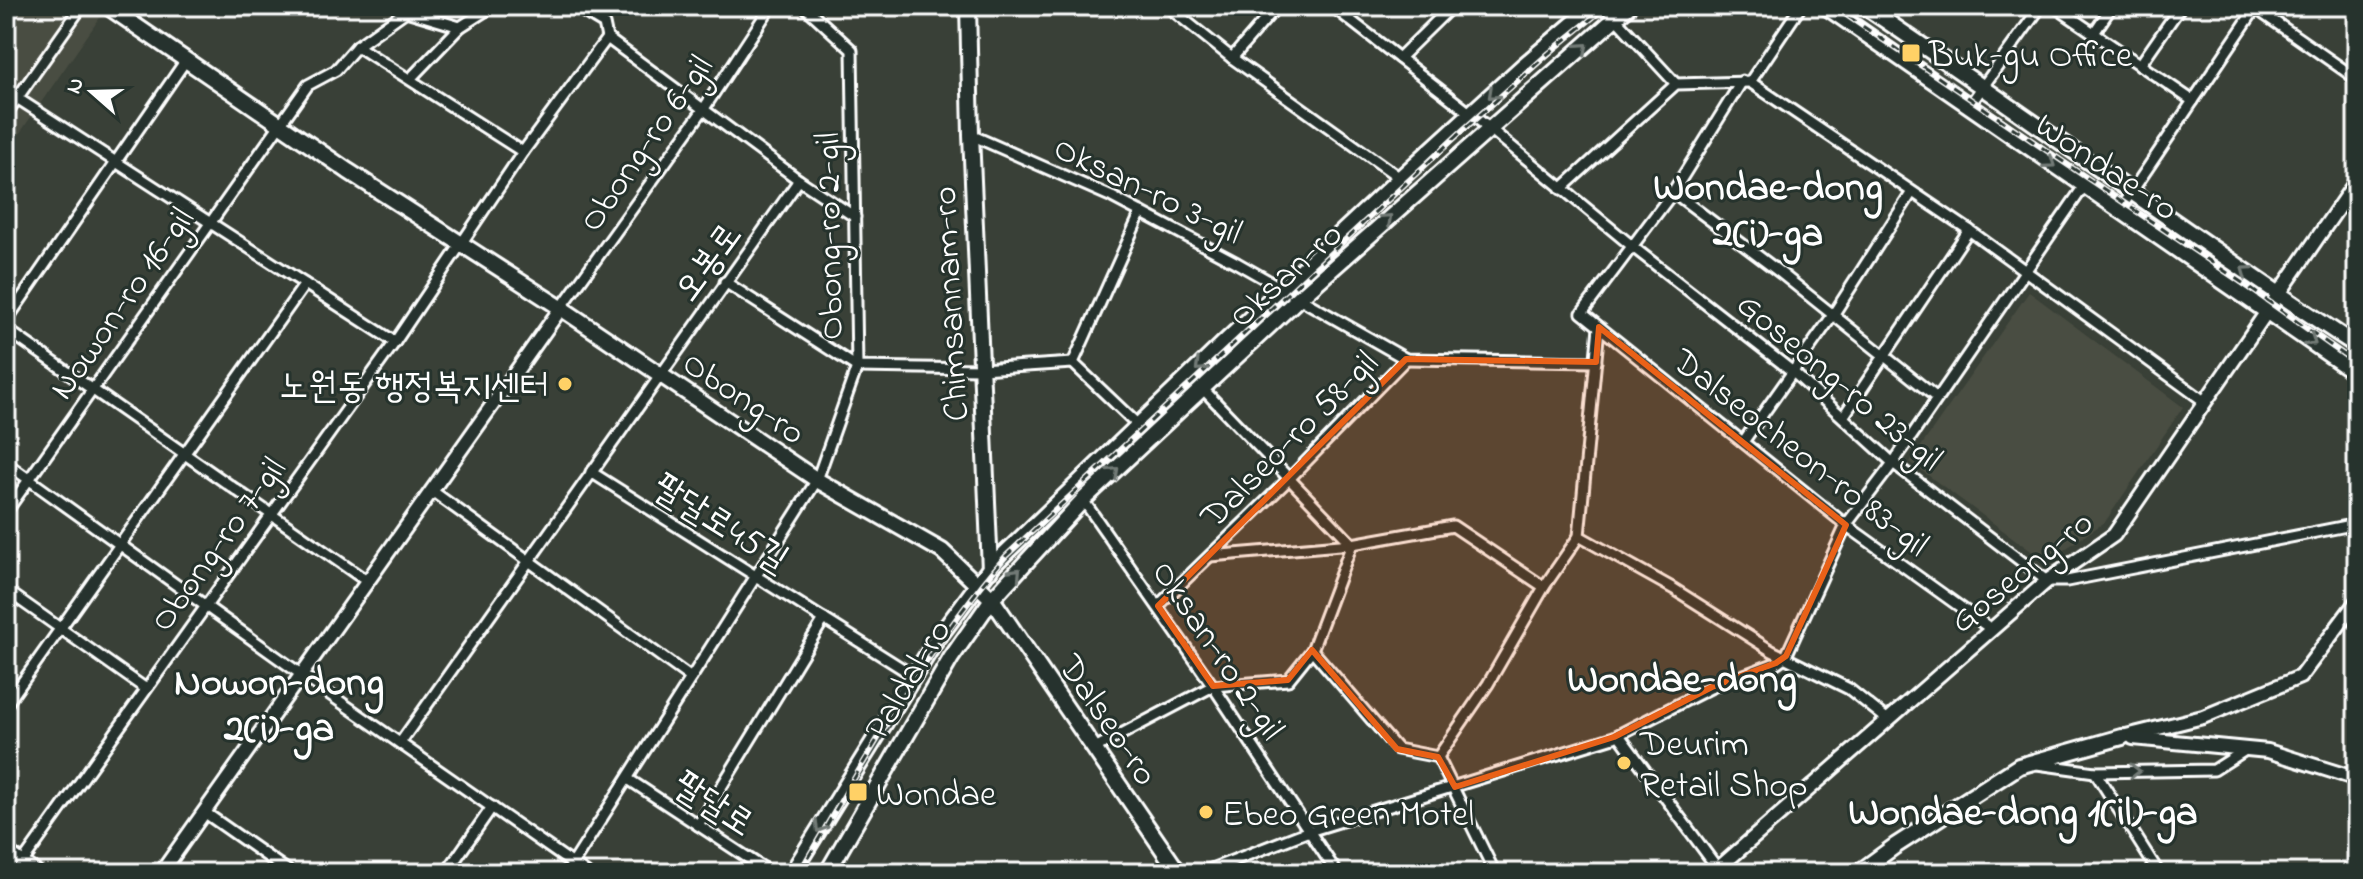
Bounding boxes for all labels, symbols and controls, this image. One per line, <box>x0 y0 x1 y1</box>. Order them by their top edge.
place label: Buk-gu Office <box>1928 31 2133 84</box>
marker: Buk-gu Office <box>1900 42 1922 64</box>
one-way arrow <box>1573 43 1588 58</box>
street label: Obong-ro 6-gil <box>567 45 728 244</box>
north arrow <box>52 52 132 132</box>
text: N <box>58 74 94 99</box>
one-way arrow <box>1487 84 1502 98</box>
street label: Wondae-ro <box>2023 101 2188 236</box>
street label: Oksan-ro 3-gil <box>1044 123 1251 261</box>
street label: Obong-ro 2-gil <box>803 132 860 340</box>
one-way arrow <box>2042 153 2056 168</box>
district label: Wondae-dong 2(i)-ga <box>1653 160 1883 265</box>
street label: Chimsannam-ro <box>920 185 985 423</box>
street label: Nowon-ro 16-gil <box>38 197 210 412</box>
street label: Oksan-ro <box>1218 210 1356 342</box>
street label: 오봉로 <box>663 213 757 314</box>
one-way arrow <box>1378 215 1393 229</box>
one-way arrow <box>2240 267 2254 281</box>
street label: Goseong-ro 23-gil <box>1723 281 1953 486</box>
one-way arrow <box>2302 331 2316 346</box>
street label: Dalseocheon-ro 83-gil <box>1659 336 1939 572</box>
street label: Obong-ro <box>670 339 815 460</box>
street label: Dalseo-ro 58-gil <box>1189 340 1393 543</box>
one-way arrow <box>1195 357 1209 371</box>
place label: 노원동 행정복지센터 <box>279 362 549 415</box>
marker: 노원동 행정복지센터 <box>556 375 574 393</box>
street label: Obong-ro 7-gil <box>138 447 301 644</box>
street label: 팔달로45길 <box>641 462 798 587</box>
one-way arrow <box>1104 467 1119 481</box>
street label: Goseong-ro <box>1939 499 2106 648</box>
street label: Oksan-ro 2-gil <box>1136 551 1296 752</box>
one-way arrow <box>1006 568 1021 582</box>
street label: Paldal-ro <box>853 610 967 751</box>
street label: Dalseo-ro <box>1042 644 1170 798</box>
district label: Wondae-dong <box>1567 652 1797 711</box>
district label: Nowon-dong 2(i)-ga <box>174 655 384 760</box>
place label: Deurim Retail Shop <box>1639 720 1808 814</box>
marker: Deurim Retail Shop <box>1615 754 1633 772</box>
street label: 팔달로 <box>662 760 763 852</box>
one-way arrow <box>2129 762 2142 780</box>
place label: Wondae <box>876 770 997 823</box>
marker: Wondae <box>847 781 869 803</box>
district label: Wondae-dong 1(il)-ga <box>1848 785 2198 844</box>
place label: Ebeo Green Motel <box>1222 790 1474 843</box>
marker: Ebeo Green Motel <box>1197 803 1215 821</box>
one-way arrow <box>814 818 830 833</box>

